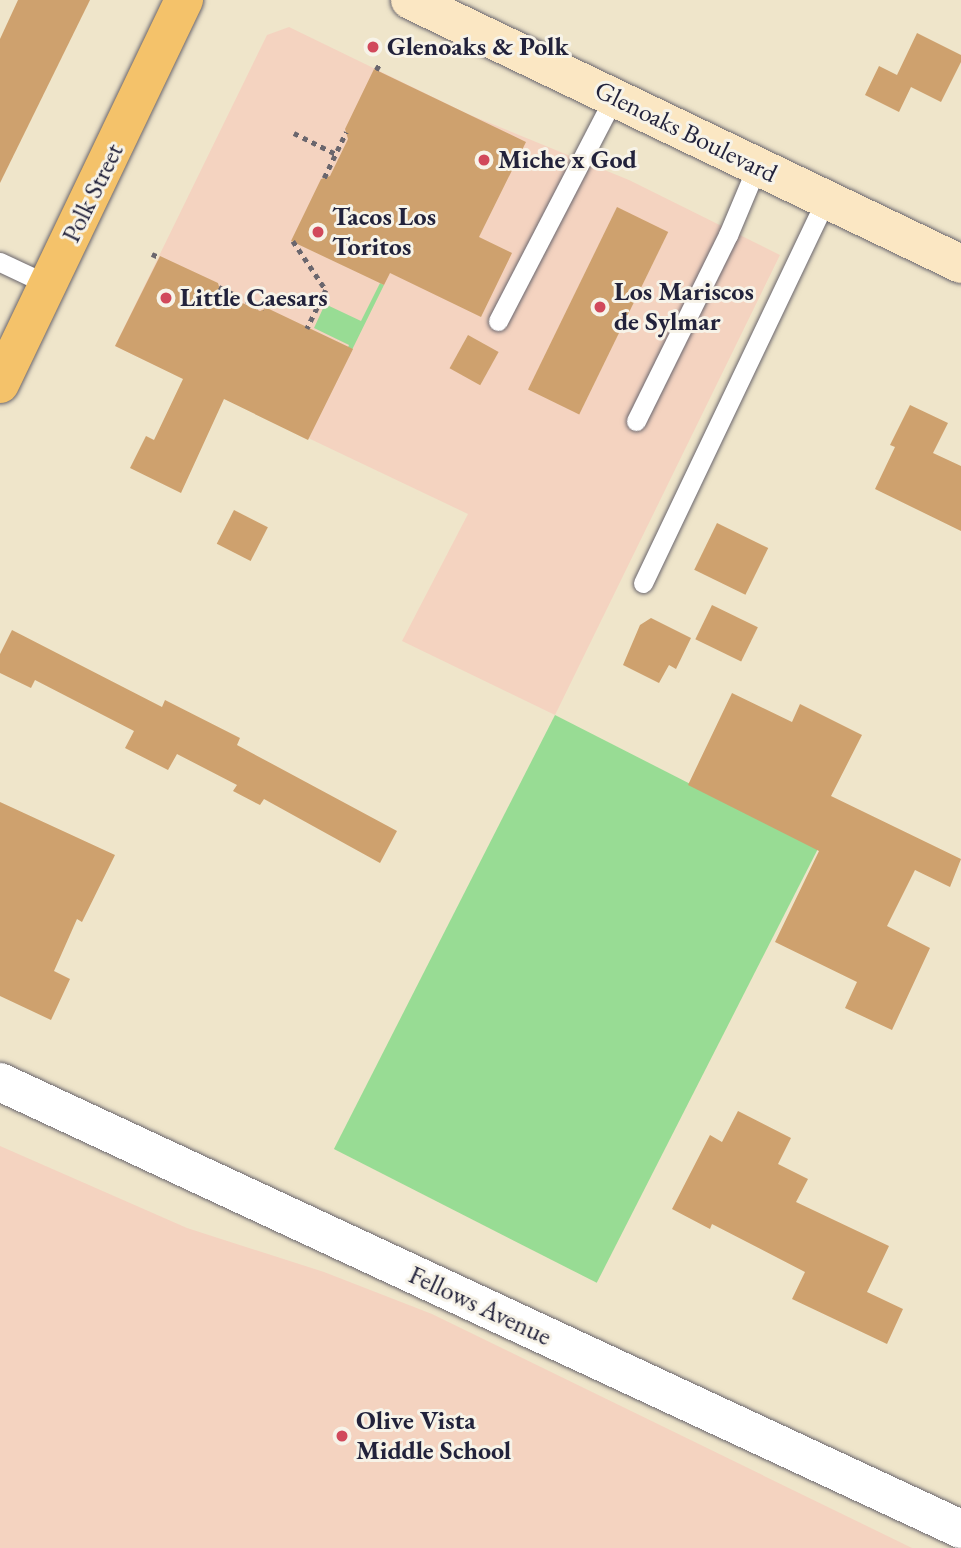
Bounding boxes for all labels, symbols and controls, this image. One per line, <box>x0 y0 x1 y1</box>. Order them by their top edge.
place label: Glenoaks & Polk <box>387 31 569 63</box>
marker: Glenoaks & Polk <box>365 39 381 55</box>
street label: Glenoaks Boulevard <box>590 74 782 190</box>
street label: Polk Street <box>56 138 130 248</box>
place label: Miche x God <box>498 144 637 176</box>
marker: Miche x God <box>476 152 492 168</box>
place label: Tacos Los Toritos <box>332 201 436 262</box>
marker: Tacos Los Toritos <box>310 224 326 240</box>
place label: Los Mariscos de Sylmar <box>614 276 754 338</box>
place label: Little Caesars <box>180 282 328 314</box>
marker: Little Caesars <box>158 290 174 306</box>
marker: Los Mariscos de Sylmar <box>592 299 608 315</box>
street label: Fellows Avenue <box>404 1259 556 1353</box>
place label: Olive Vista Middle School <box>356 1405 511 1466</box>
marker: Olive Vista Middle School <box>334 1428 350 1444</box>

